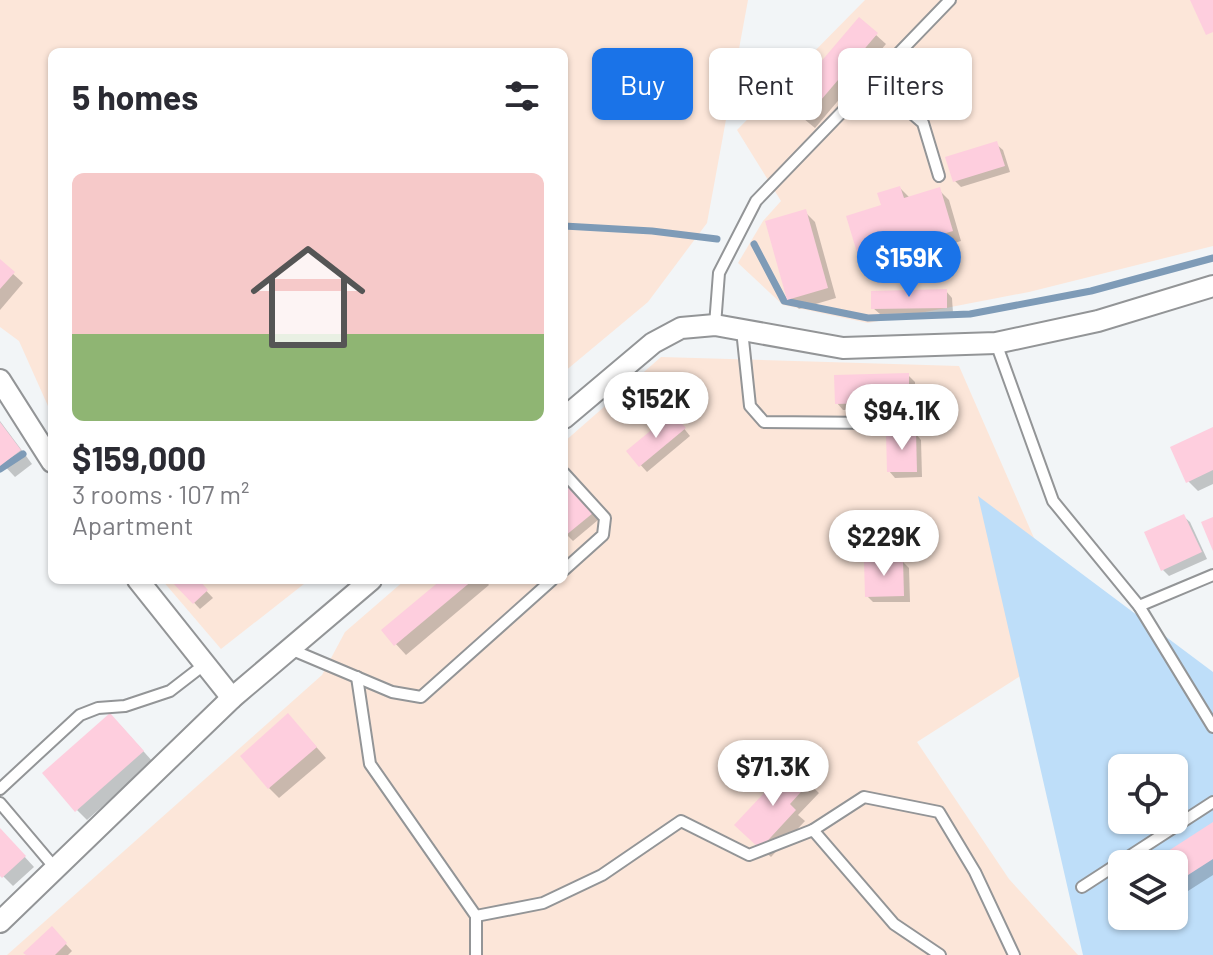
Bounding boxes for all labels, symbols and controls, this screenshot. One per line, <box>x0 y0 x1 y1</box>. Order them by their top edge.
chip: Buy <box>592 48 693 120</box>
chip: Rent <box>709 48 822 120</box>
chip: Filters <box>838 48 972 120</box>
icon: filters <box>500 74 544 118</box>
text: 5 homes <box>72 76 198 117</box>
icon: home <box>236 225 380 369</box>
pin: $159K <box>853 231 965 299</box>
text: $159K <box>875 241 943 272</box>
pin: $152K <box>600 372 712 440</box>
text: $152K <box>622 382 690 413</box>
pin: $94.1K <box>837 384 967 452</box>
text: $94.1K <box>864 394 940 425</box>
text: $159,000 <box>72 437 206 478</box>
text: 3 rooms · 107 m² <box>72 478 249 509</box>
text: Apartment <box>72 509 193 540</box>
pin: $229K <box>828 510 940 578</box>
text: $229K <box>847 520 921 551</box>
pin: $71.3K <box>708 740 838 808</box>
text: $71.3K <box>736 750 810 781</box>
map controls <box>1108 754 1188 930</box>
button: locate <box>1108 754 1188 834</box>
button: layers <box>1108 850 1188 930</box>

